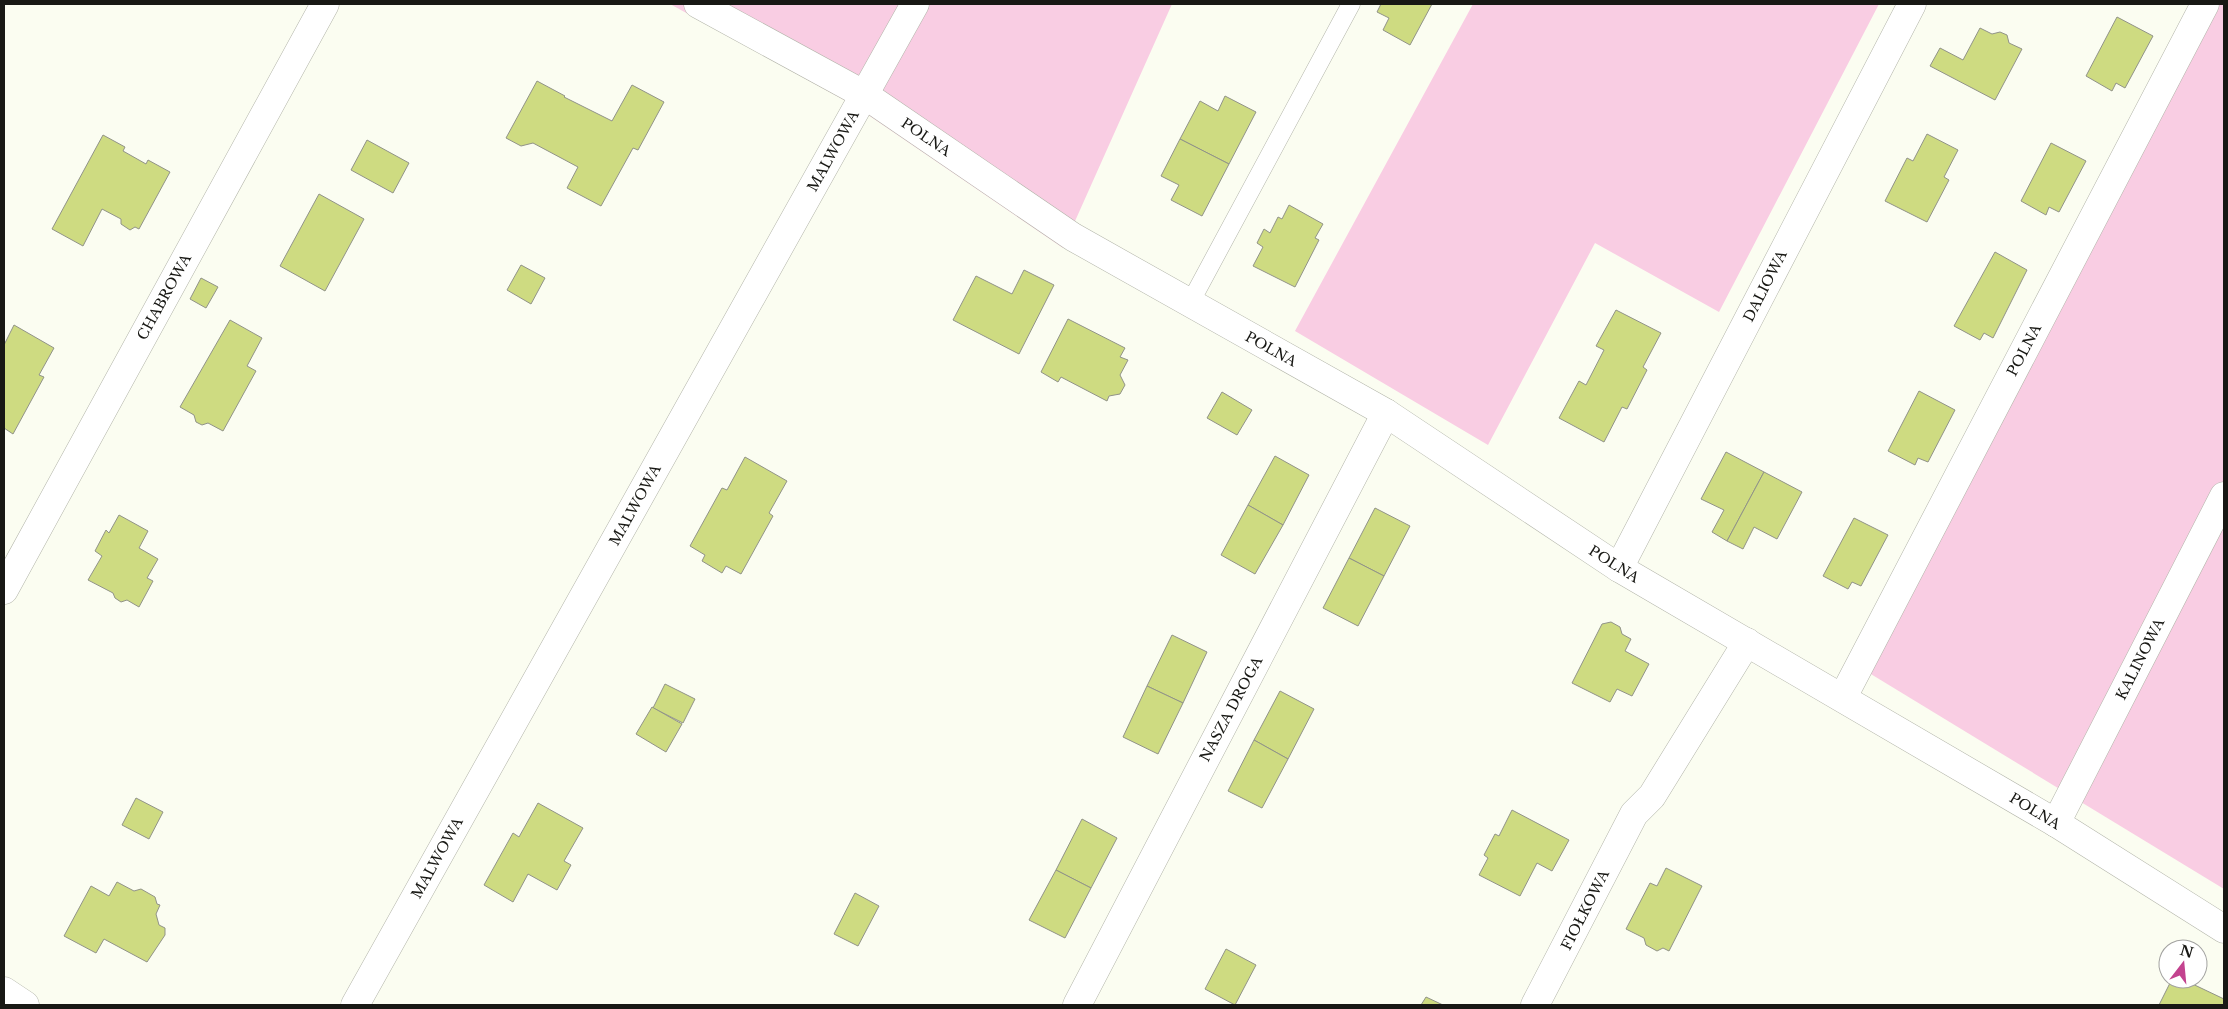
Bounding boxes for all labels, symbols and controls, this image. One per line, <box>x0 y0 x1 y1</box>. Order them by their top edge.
street label: MALWOWA <box>803 107 863 195</box>
street label: POLNA <box>898 114 954 160</box>
street label: DALIOWA <box>1739 247 1791 325</box>
street label: CHABROWA <box>133 251 195 343</box>
street label: POLNA <box>2003 321 2045 379</box>
street label: POLNA <box>1242 328 1300 371</box>
street label: MALWOWA <box>605 461 665 549</box>
street label: POLNA <box>1585 541 1643 587</box>
street label: KALINOWA <box>2112 615 2168 703</box>
street label: NASZA DROGA <box>1196 653 1266 765</box>
street label: POLNA <box>2006 789 2064 833</box>
street label: MALWOWA <box>407 814 467 902</box>
street label: FIOŁKOWA <box>1557 867 1613 953</box>
north arrow <box>2158 939 2208 989</box>
text: N <box>2178 941 2195 962</box>

